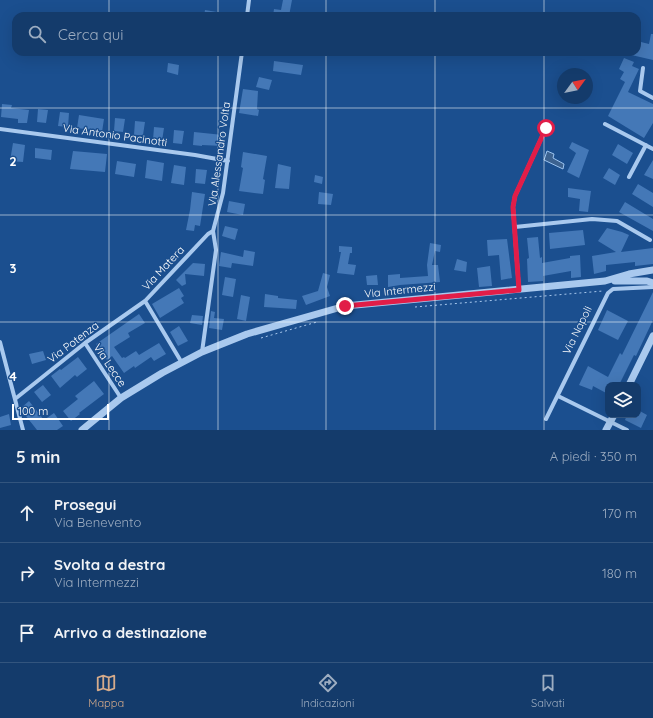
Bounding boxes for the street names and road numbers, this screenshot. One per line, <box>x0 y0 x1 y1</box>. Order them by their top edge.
street label: Via Alessandro Volta <box>205 101 233 207</box>
street label: Via Antonio Pacinotti <box>62 121 168 149</box>
street label: Via Matera <box>139 243 187 293</box>
street label: Via Intermezzi <box>364 279 436 301</box>
street label: Via Napoli <box>559 303 595 357</box>
street label: Via Potenza <box>45 318 101 366</box>
street label: Via Lecce <box>90 341 130 389</box>

